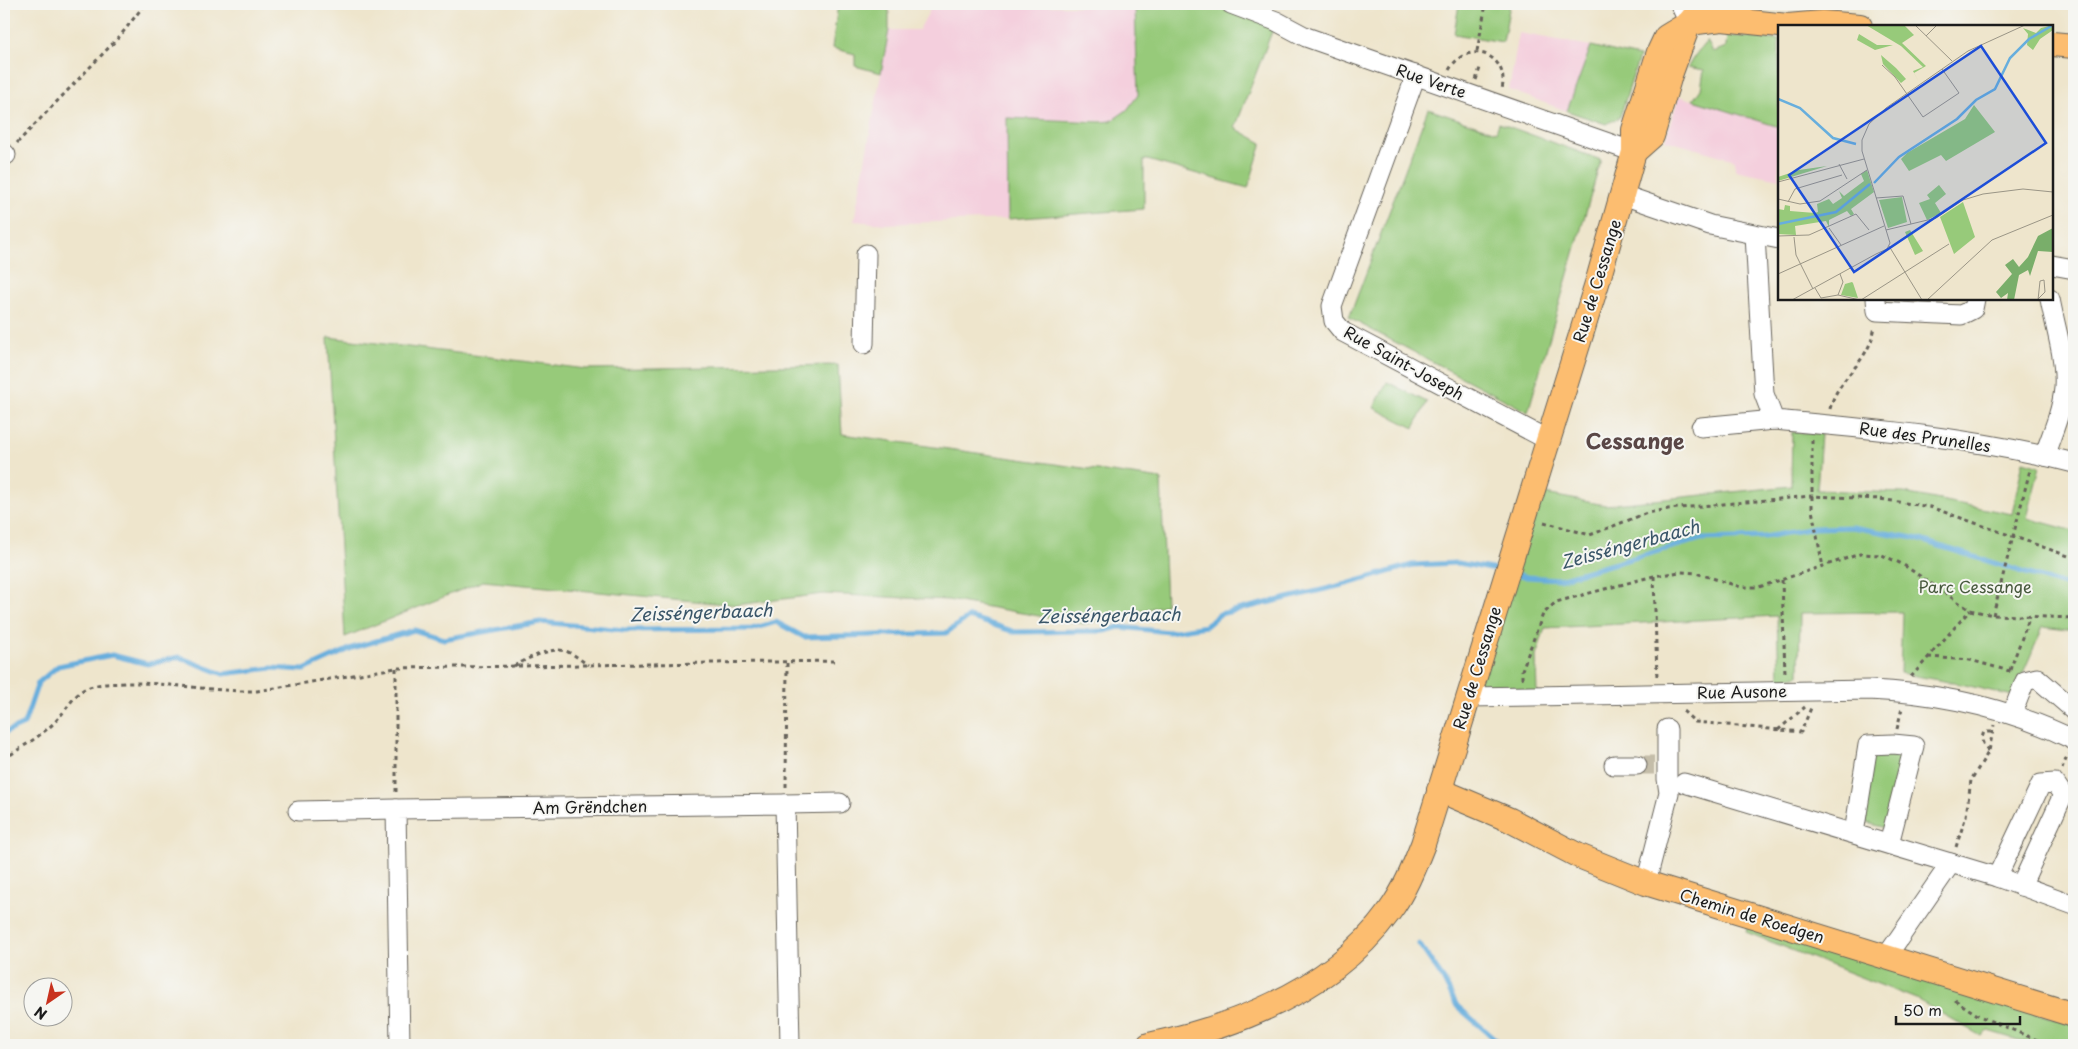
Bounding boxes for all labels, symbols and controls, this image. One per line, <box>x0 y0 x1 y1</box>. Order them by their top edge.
inset map <box>1778 25 2053 300</box>
street label: Rue Verte <box>1393 57 1470 103</box>
street label: Rue de Cessange <box>1566 216 1626 345</box>
street label: Rue Saint-Joseph <box>1340 319 1469 405</box>
street label: Rue des Prunelles <box>1858 415 1992 457</box>
district label: Cessange <box>1585 424 1685 456</box>
water label: Zeisséngerbaach <box>1557 512 1702 575</box>
park label: Parc Cessange <box>1918 574 2032 598</box>
water label: Zeisséngerbaach <box>629 596 773 627</box>
water label: Zeisséngerbaach <box>1037 600 1181 629</box>
street label: Rue de Cessange <box>1446 603 1506 732</box>
street label: Rue Ausone <box>1697 678 1787 704</box>
street label: Am Grëndchen <box>533 793 647 819</box>
street label: Chemin de Roedgen <box>1677 882 1828 948</box>
north arrow <box>22 976 72 1026</box>
scale bar <box>1896 994 2019 1026</box>
text: 50 m <box>1903 998 1942 1021</box>
text: N <box>30 1001 51 1025</box>

